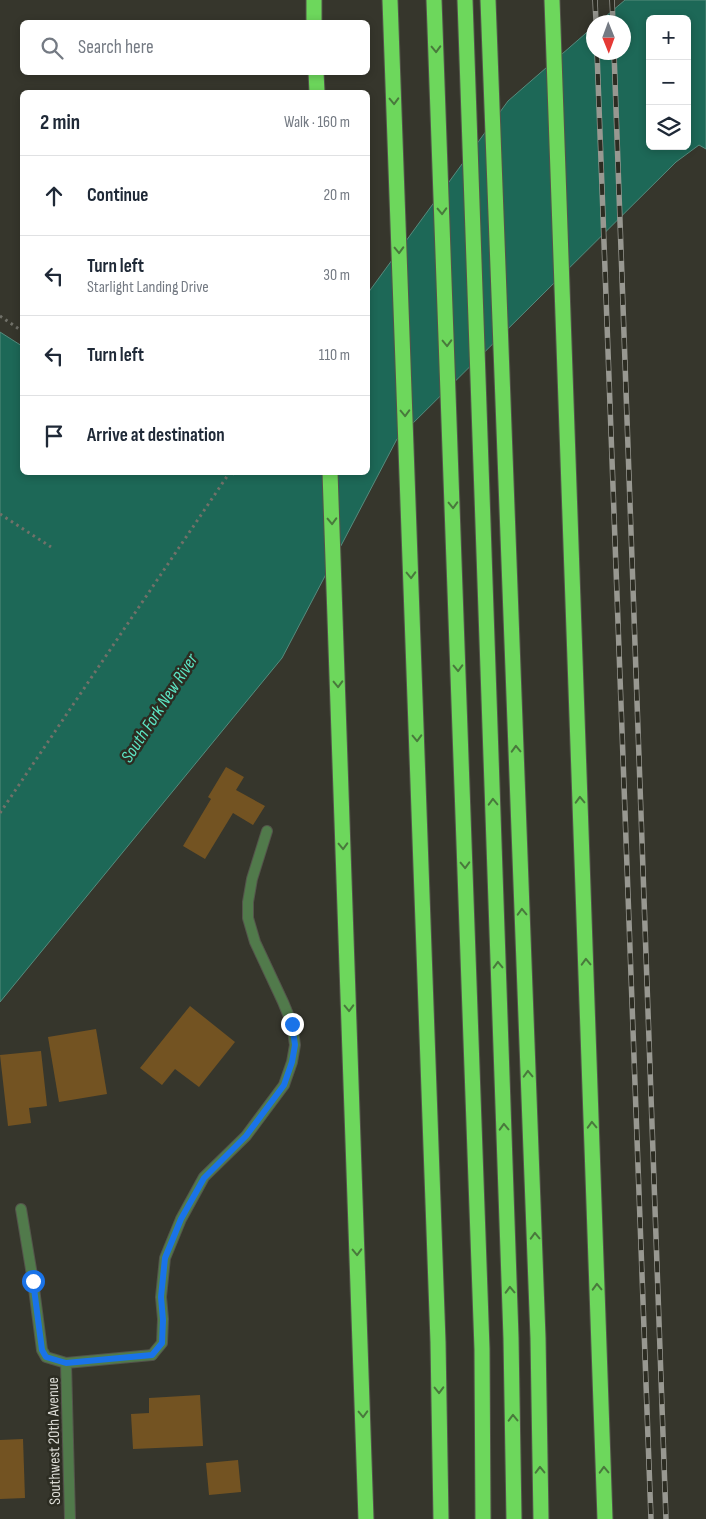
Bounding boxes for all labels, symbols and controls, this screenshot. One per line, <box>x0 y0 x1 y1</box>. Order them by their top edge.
north arrow <box>586 15 631 60</box>
map controls <box>646 15 691 150</box>
button: + <box>646 15 691 60</box>
search box <box>20 20 370 75</box>
icon: search <box>38 34 66 62</box>
text: Search here <box>78 36 154 59</box>
one-way arrow <box>431 45 442 53</box>
button: − <box>646 60 691 105</box>
one-way arrow <box>389 98 399 105</box>
button: layers <box>646 105 691 150</box>
text: 2 min <box>40 110 80 135</box>
text: Walk · 160 m <box>284 113 350 132</box>
icon: ahead <box>40 182 68 210</box>
text: Continue <box>87 184 148 207</box>
text: 20 m <box>323 186 350 205</box>
one-way arrow <box>437 207 448 215</box>
one-way arrow <box>394 247 405 255</box>
text: Turn left <box>87 255 144 278</box>
icon: left <box>40 262 68 290</box>
text: 30 m <box>323 266 350 285</box>
text: Starlight Landing Drive <box>87 278 209 297</box>
one-way arrow <box>442 340 452 347</box>
icon: left <box>40 342 68 370</box>
text: Turn left <box>87 344 144 367</box>
text: 110 m <box>319 346 350 365</box>
one-way arrow <box>400 410 410 417</box>
icon: arrive <box>40 422 68 450</box>
text: Arrive at destination <box>87 424 225 447</box>
one-way arrow <box>447 501 458 509</box>
one-way arrow <box>327 518 337 525</box>
one-way arrow <box>406 572 416 580</box>
water label: South Fork New River <box>117 649 203 766</box>
one-way arrow <box>453 664 464 672</box>
one-way arrow <box>332 680 343 688</box>
one-way arrow <box>411 734 422 742</box>
one-way arrow <box>511 745 522 753</box>
one-way arrow <box>575 796 586 804</box>
one-way arrow <box>488 798 498 806</box>
one-way arrow <box>338 842 349 850</box>
one-way arrow <box>460 862 470 869</box>
one-way arrow <box>517 907 528 915</box>
one-way arrow <box>581 958 591 966</box>
one-way arrow <box>493 961 504 969</box>
one-way arrow <box>344 1005 354 1013</box>
route end <box>281 1013 304 1036</box>
one-way arrow <box>523 1070 534 1078</box>
one-way arrow <box>586 1120 597 1128</box>
one-way arrow <box>499 1123 509 1131</box>
one-way arrow <box>529 1232 540 1240</box>
one-way arrow <box>352 1248 363 1256</box>
route start <box>22 1270 45 1293</box>
one-way arrow <box>592 1283 603 1291</box>
one-way arrow <box>504 1285 515 1293</box>
street label: Southwest 20th Avenue <box>44 1377 65 1505</box>
one-way arrow <box>434 1387 444 1395</box>
one-way arrow <box>357 1410 368 1418</box>
one-way arrow <box>508 1414 518 1422</box>
one-way arrow <box>535 1466 545 1474</box>
one-way arrow <box>598 1466 609 1474</box>

